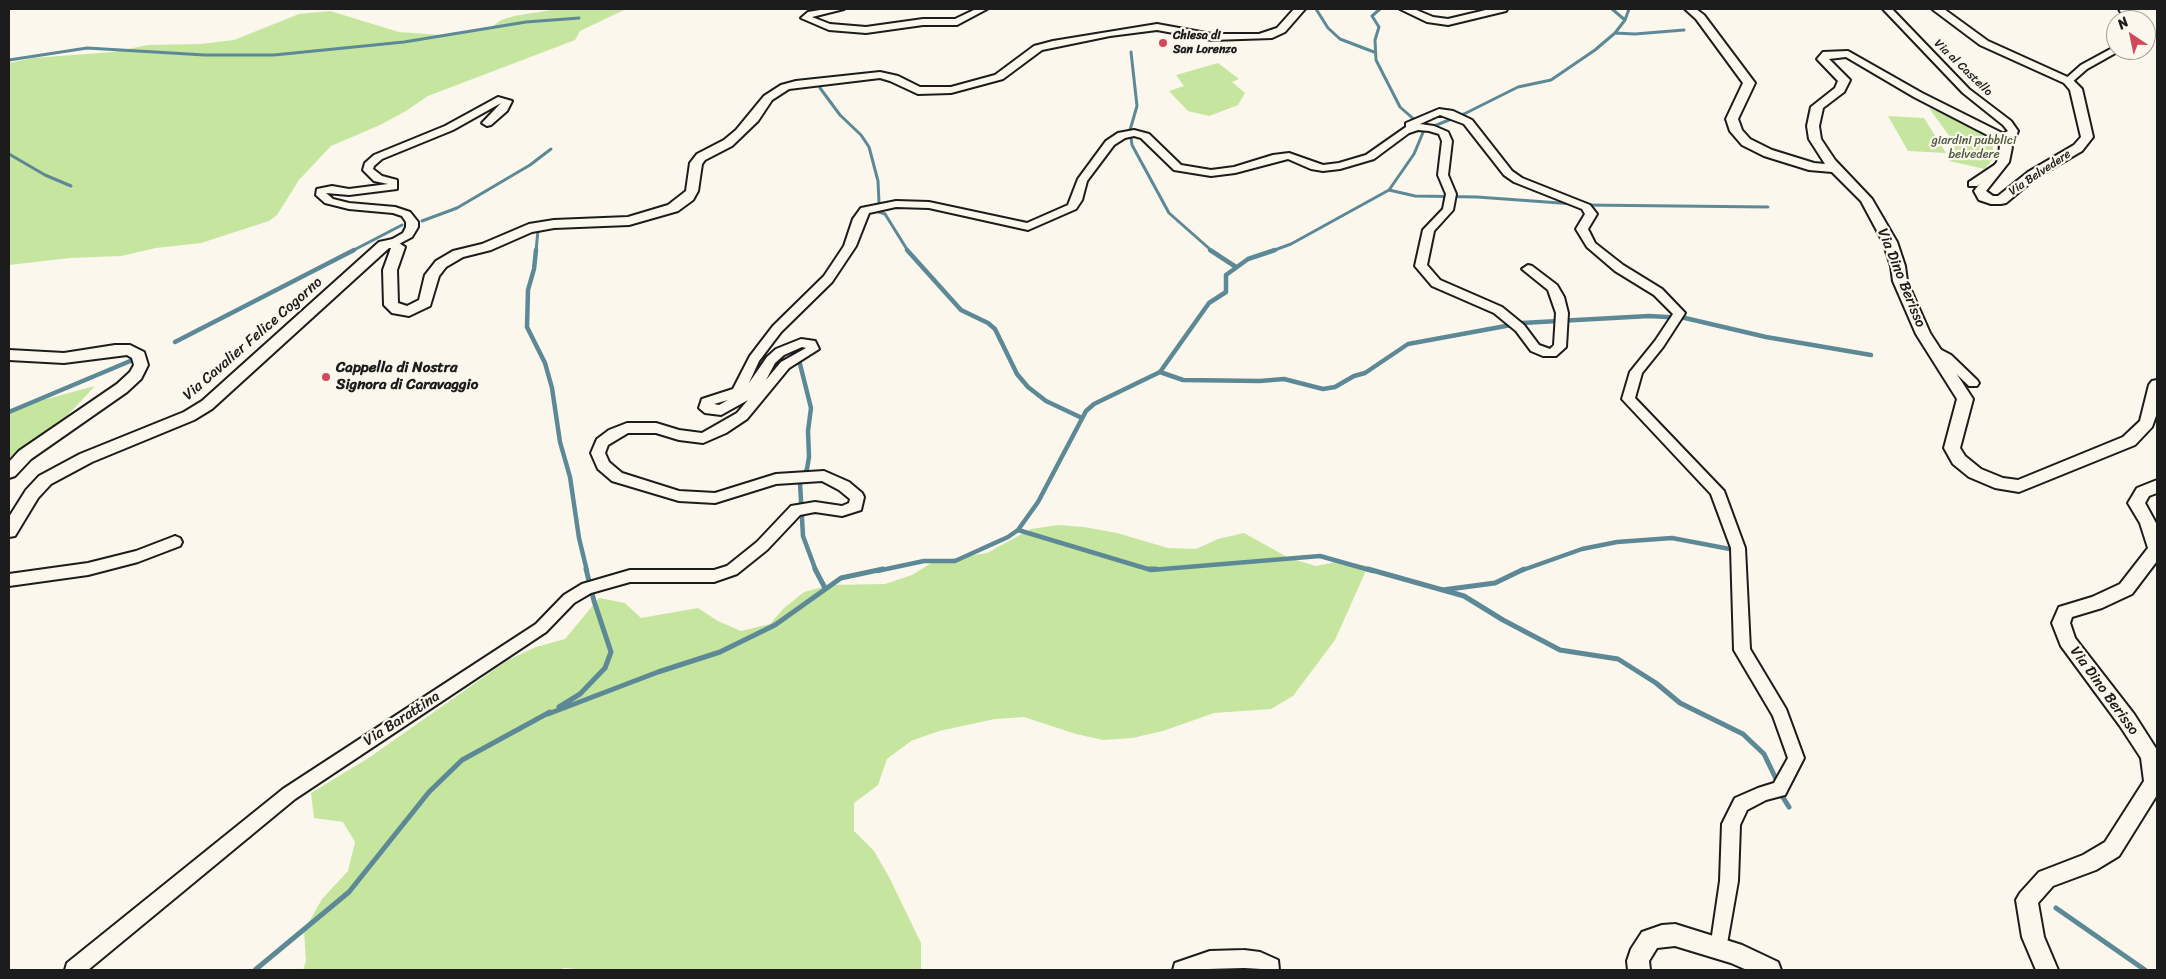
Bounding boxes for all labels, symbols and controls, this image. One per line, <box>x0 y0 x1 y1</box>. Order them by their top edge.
north arrow <box>2106 10 2156 60</box>
text: N <box>2112 10 2134 36</box>
place label: Chiesa di San Lorenzo <box>1173 29 1237 57</box>
marker: Chiesa di San Lorenzo <box>1157 37 1169 49</box>
street label: Via al Castello <box>1931 37 1995 99</box>
park label: giardini pubblici belvedere <box>1932 134 2016 162</box>
street label: Via Belvedere <box>2006 147 2074 199</box>
street label: Via Dino Berisso <box>1873 226 1929 330</box>
street label: Via Cavalier Felice Cogorno <box>180 274 326 404</box>
place label: Cappella di Nostra Signora di Caravaggio <box>336 359 478 394</box>
marker: Cappella di Nostra Signora di Caravaggio <box>320 371 332 383</box>
street label: Via Dino Berisso <box>2066 643 2142 739</box>
street label: Via Barattina <box>360 688 444 750</box>

